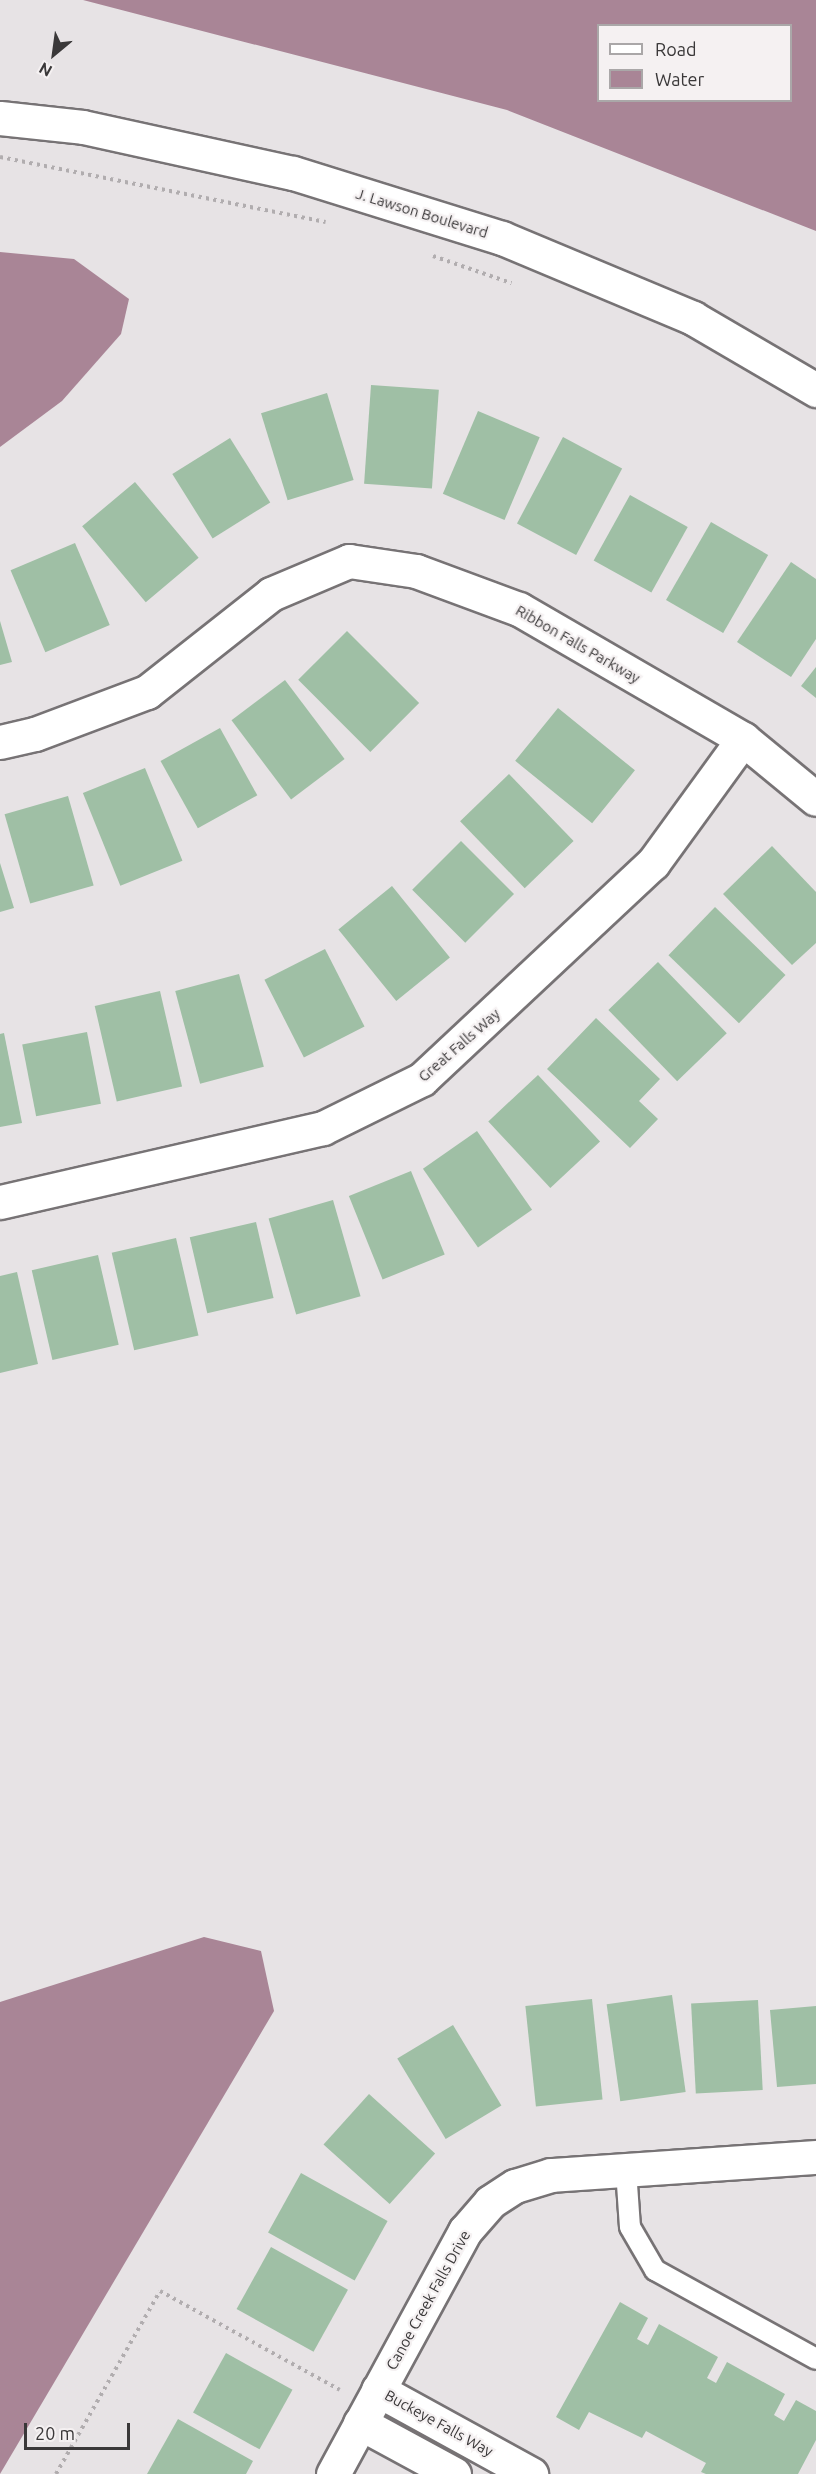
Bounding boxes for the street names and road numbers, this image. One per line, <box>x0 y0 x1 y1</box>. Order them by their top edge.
street label: J. Lawson Boulevard <box>354 184 490 242</box>
street label: Ribbon Falls Parkway <box>513 601 643 687</box>
street label: Great Falls Way <box>415 1005 503 1085</box>
street label: Canoe Creek Falls Drive <box>382 2227 474 2373</box>
street label: Buckeye Falls Way <box>382 2386 496 2460</box>

